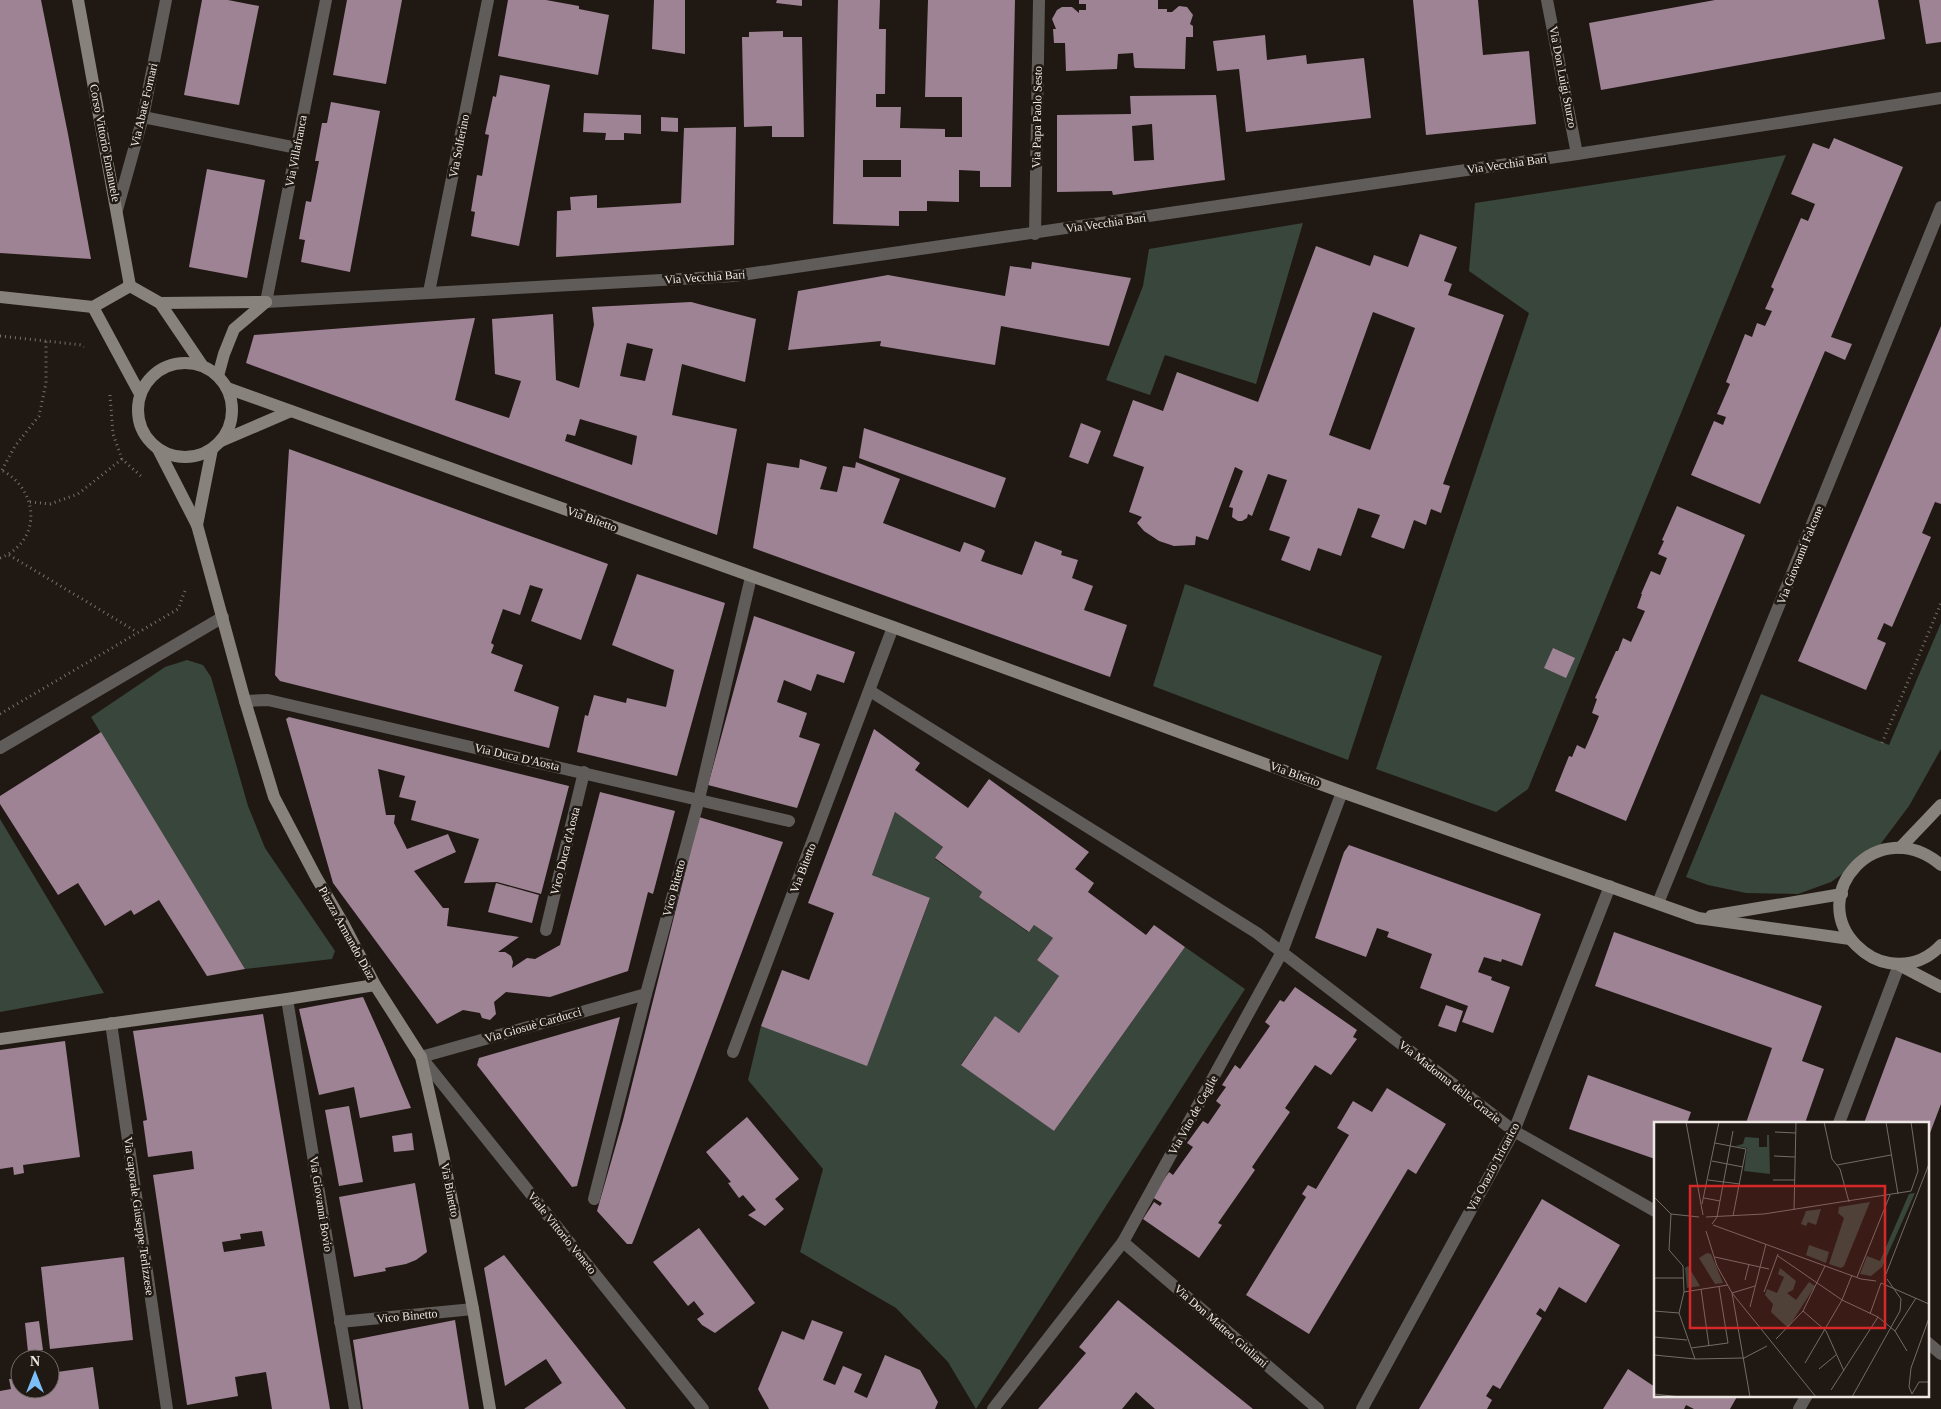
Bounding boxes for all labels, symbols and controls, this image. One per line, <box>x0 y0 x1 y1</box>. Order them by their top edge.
street label: Via Don Luigi Sturzo <box>1546 25 1580 129</box>
street label: Via Abate Fornari <box>128 61 161 148</box>
street label: Via Papa Paolo Sesto <box>1029 66 1045 168</box>
street label: Corso Vittorio Emanuele <box>87 83 123 203</box>
street label: Via Villafranca <box>282 113 310 188</box>
street label: Via Solferino <box>446 113 472 179</box>
street label: Via Vecchia Bari <box>1466 151 1549 177</box>
street label: Via Vecchia Bari <box>1065 210 1148 236</box>
street label: Via Vecchia Bari <box>664 267 747 287</box>
street label: Via Bitetto <box>565 503 619 535</box>
street label: Via Giovanni Falcone <box>1774 504 1826 606</box>
street label: Via Duca D'Aosta <box>473 740 561 774</box>
street label: Via Bitetto <box>1268 758 1322 790</box>
street label: Vico Duca d'Aosta <box>547 805 583 896</box>
street label: Via Bitetto <box>787 841 819 895</box>
street label: Vico Bitetto <box>660 858 688 918</box>
street label: Piazza Armando Diaz <box>316 884 378 982</box>
street label: Via Giosuè Carducci <box>483 1004 584 1045</box>
street label: Via Madonna delle Grazie <box>1396 1038 1504 1126</box>
street label: Via Vito de Ceglie <box>1165 1073 1221 1157</box>
street label: Via Orazio Tricarico <box>1464 1120 1522 1214</box>
inset map <box>1654 1122 1928 1396</box>
street label: Via caporale Giuseppe Terlizzese <box>121 1136 157 1296</box>
street label: Via Giovanni Bovio <box>307 1155 335 1253</box>
street label: Via Binetto <box>438 1162 462 1218</box>
street label: Viale Vittorio Veneto <box>525 1189 599 1277</box>
street label: Via Don Matteo Giuliani <box>1171 1281 1271 1371</box>
street label: Vico Binetto <box>376 1306 438 1326</box>
north arrow <box>10 1349 60 1399</box>
text: N <box>30 1354 40 1369</box>

